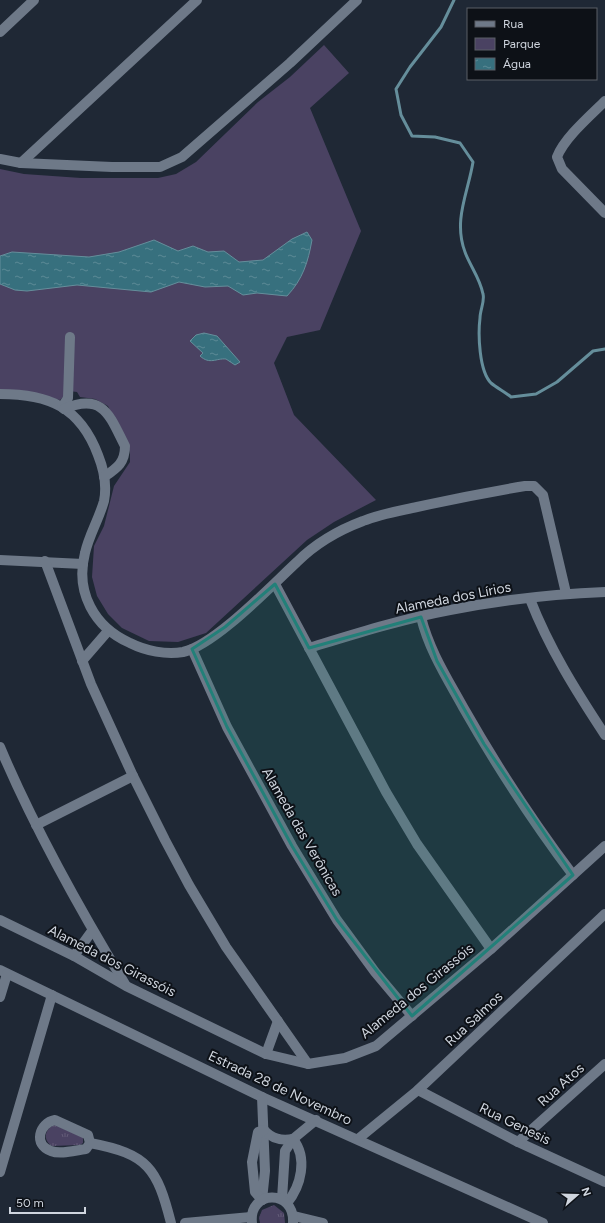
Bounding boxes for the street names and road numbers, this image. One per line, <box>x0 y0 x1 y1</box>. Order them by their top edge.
street label: Alameda dos Lírios <box>394 578 512 618</box>
street label: Alameda das Verônicas <box>258 765 346 899</box>
street label: Alameda dos Girassóis <box>45 921 179 1001</box>
street label: Alameda dos Girassóis <box>357 940 477 1042</box>
street label: Rua Salmos <box>442 988 506 1050</box>
street label: Estrada 28 de Novembro <box>206 1047 354 1129</box>
street label: Rua Atos <box>534 1060 588 1110</box>
street label: Rua Genesis <box>477 1099 553 1149</box>

